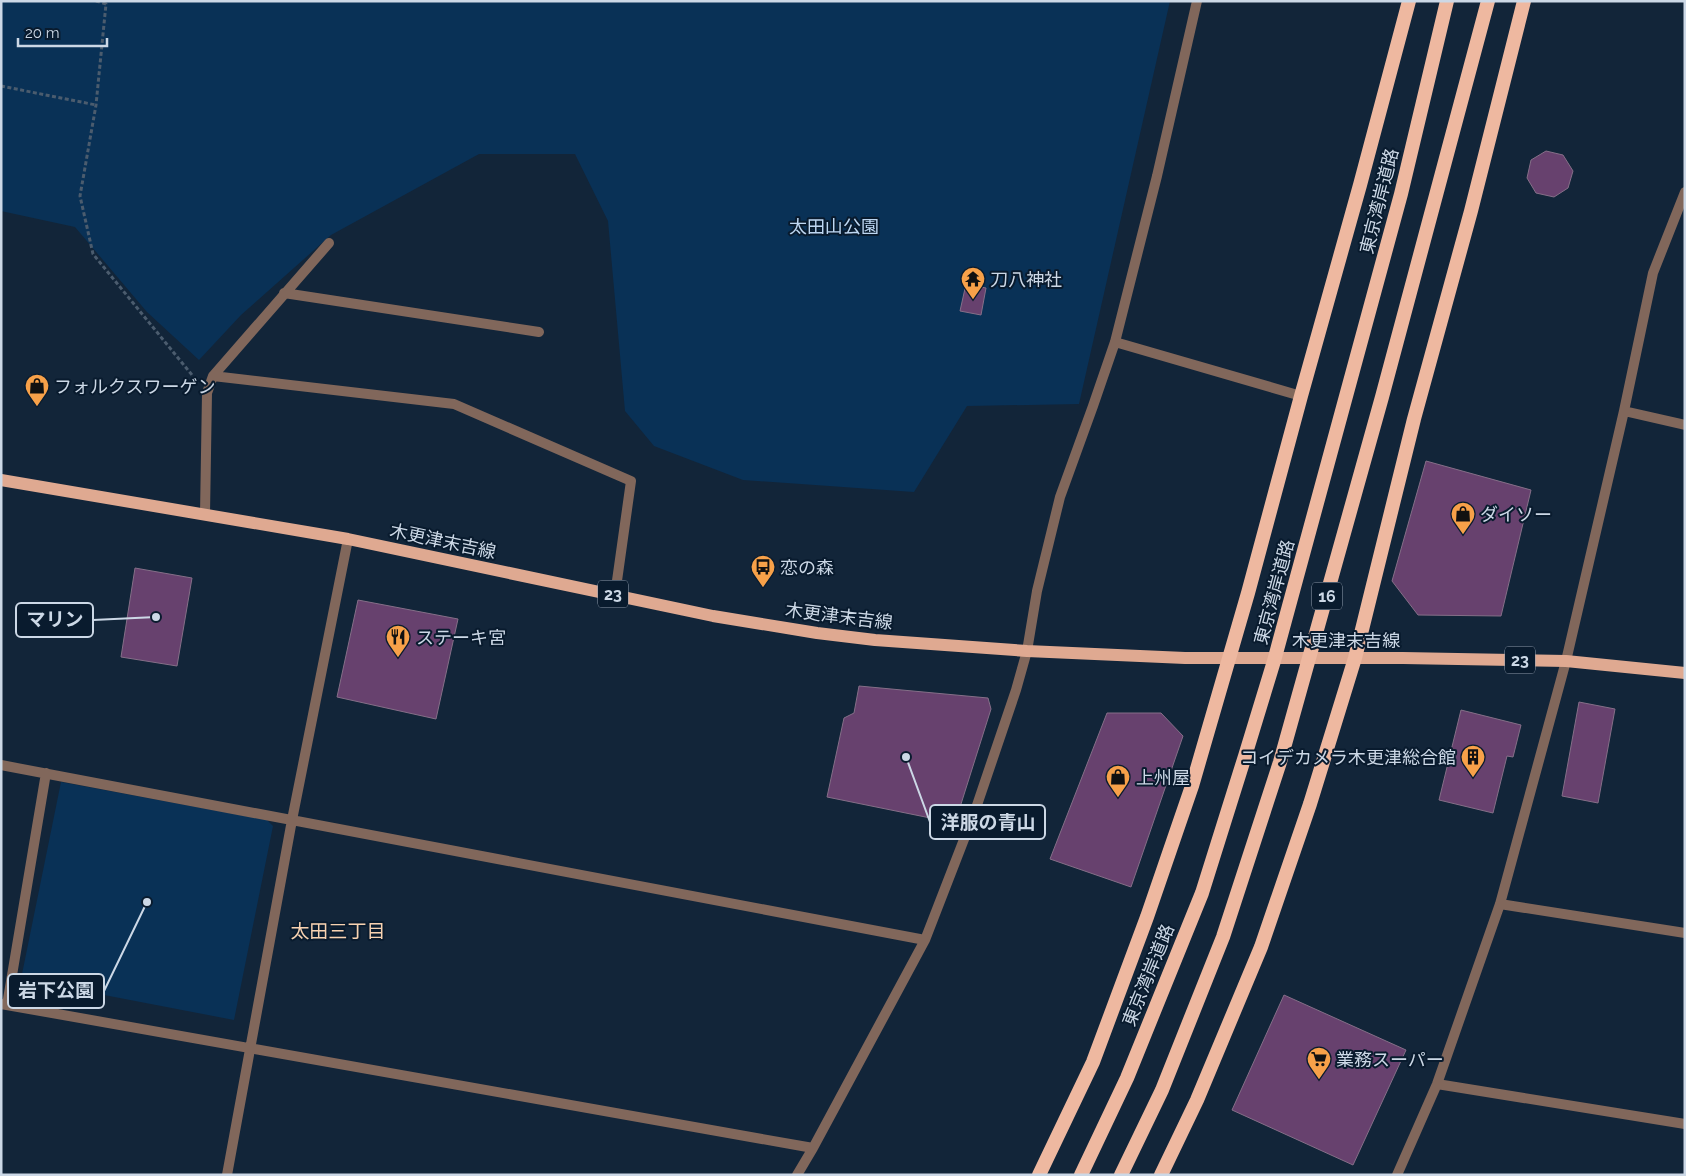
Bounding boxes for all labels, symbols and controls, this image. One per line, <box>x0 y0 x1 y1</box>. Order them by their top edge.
scale bar <box>18 15 106 47</box>
text: 20 m <box>25 24 60 42</box>
street label: 東京湾岸道路 <box>1356 146 1402 256</box>
park label: 太田山公園 <box>789 216 879 237</box>
temple icon: 刀八神社 <box>960 266 986 300</box>
place label: 刀八神社 <box>990 269 1062 290</box>
shop icon: フォルクスワーゲン <box>24 373 50 407</box>
place label: フォルクスワーゲン <box>54 376 215 397</box>
shop icon: ダイソー <box>1450 501 1476 535</box>
place label: ダイソー <box>1480 504 1552 525</box>
street label: 木更津末吉線 <box>388 520 498 562</box>
street label: 東京湾岸道路 <box>1250 537 1298 647</box>
bus stop icon: 恋の森 <box>750 554 776 588</box>
place label: 恋の森 <box>780 557 834 578</box>
road number: 23 <box>598 580 628 608</box>
road number: 16 <box>1312 582 1342 610</box>
street label: 木更津末吉線 <box>784 599 894 633</box>
callout: マリン <box>16 603 93 637</box>
text: マリン <box>26 608 84 630</box>
restaurant icon: ステーキ宮 <box>385 624 411 658</box>
place label: ステーキ宮 <box>416 627 506 648</box>
street label: 木更津末吉線 <box>1292 630 1400 651</box>
road number: 23 <box>1505 646 1535 674</box>
building icon: コイデカメラ木更津総合館 <box>1460 744 1486 778</box>
place label: コイデカメラ木更津総合館 <box>1240 747 1456 768</box>
shop icon: 上州屋 <box>1105 764 1131 798</box>
place label: 上州屋 <box>1136 767 1190 788</box>
callout: 洋服の青山 <box>930 805 1045 839</box>
text: 洋服の青山 <box>940 811 1036 833</box>
district label: 太田三丁目 <box>290 920 386 942</box>
street label: 東京湾岸道路 <box>1118 921 1178 1029</box>
callout: 岩下公園 <box>8 974 104 1008</box>
text: 岩下公園 <box>18 979 94 1001</box>
supermarket icon: 業務スーパー <box>1306 1046 1332 1080</box>
place label: 業務スーパー <box>1336 1049 1444 1070</box>

